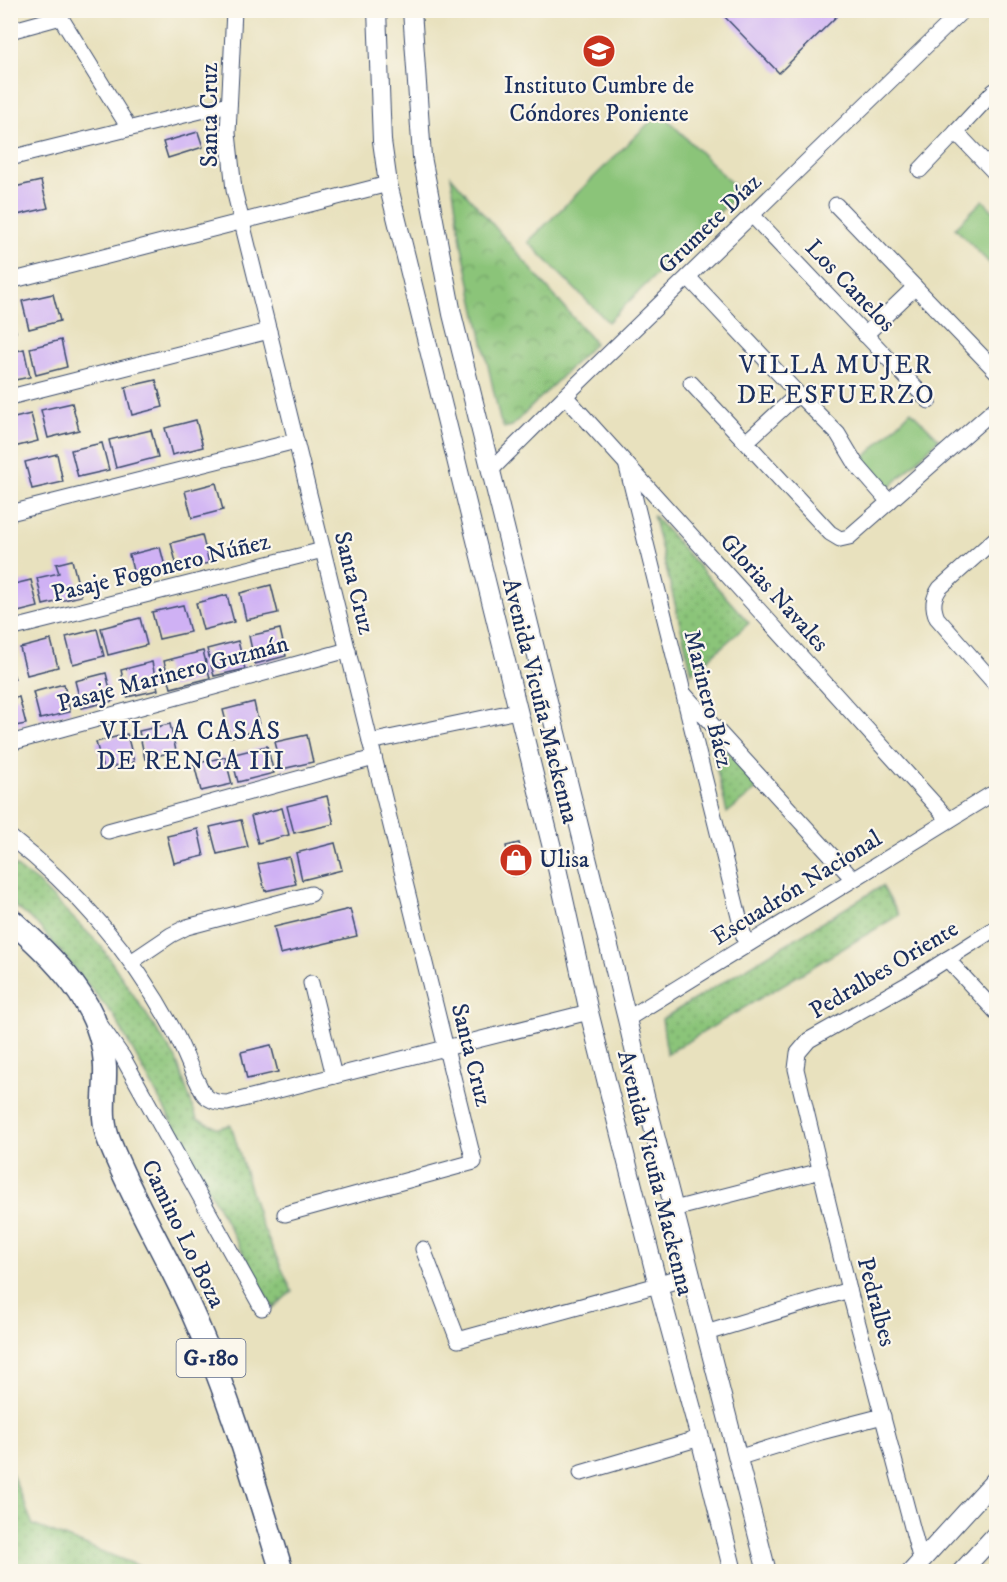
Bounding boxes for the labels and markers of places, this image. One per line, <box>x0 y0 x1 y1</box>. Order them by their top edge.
school or university icon: Instituto Cumbre de Cóndores Poniente <box>581 33 617 69</box>
place label: Instituto Cumbre de Cóndores Poniente <box>504 71 694 129</box>
shop icon: Ulisa <box>498 842 534 878</box>
place label: Ulisa <box>539 845 590 875</box>

